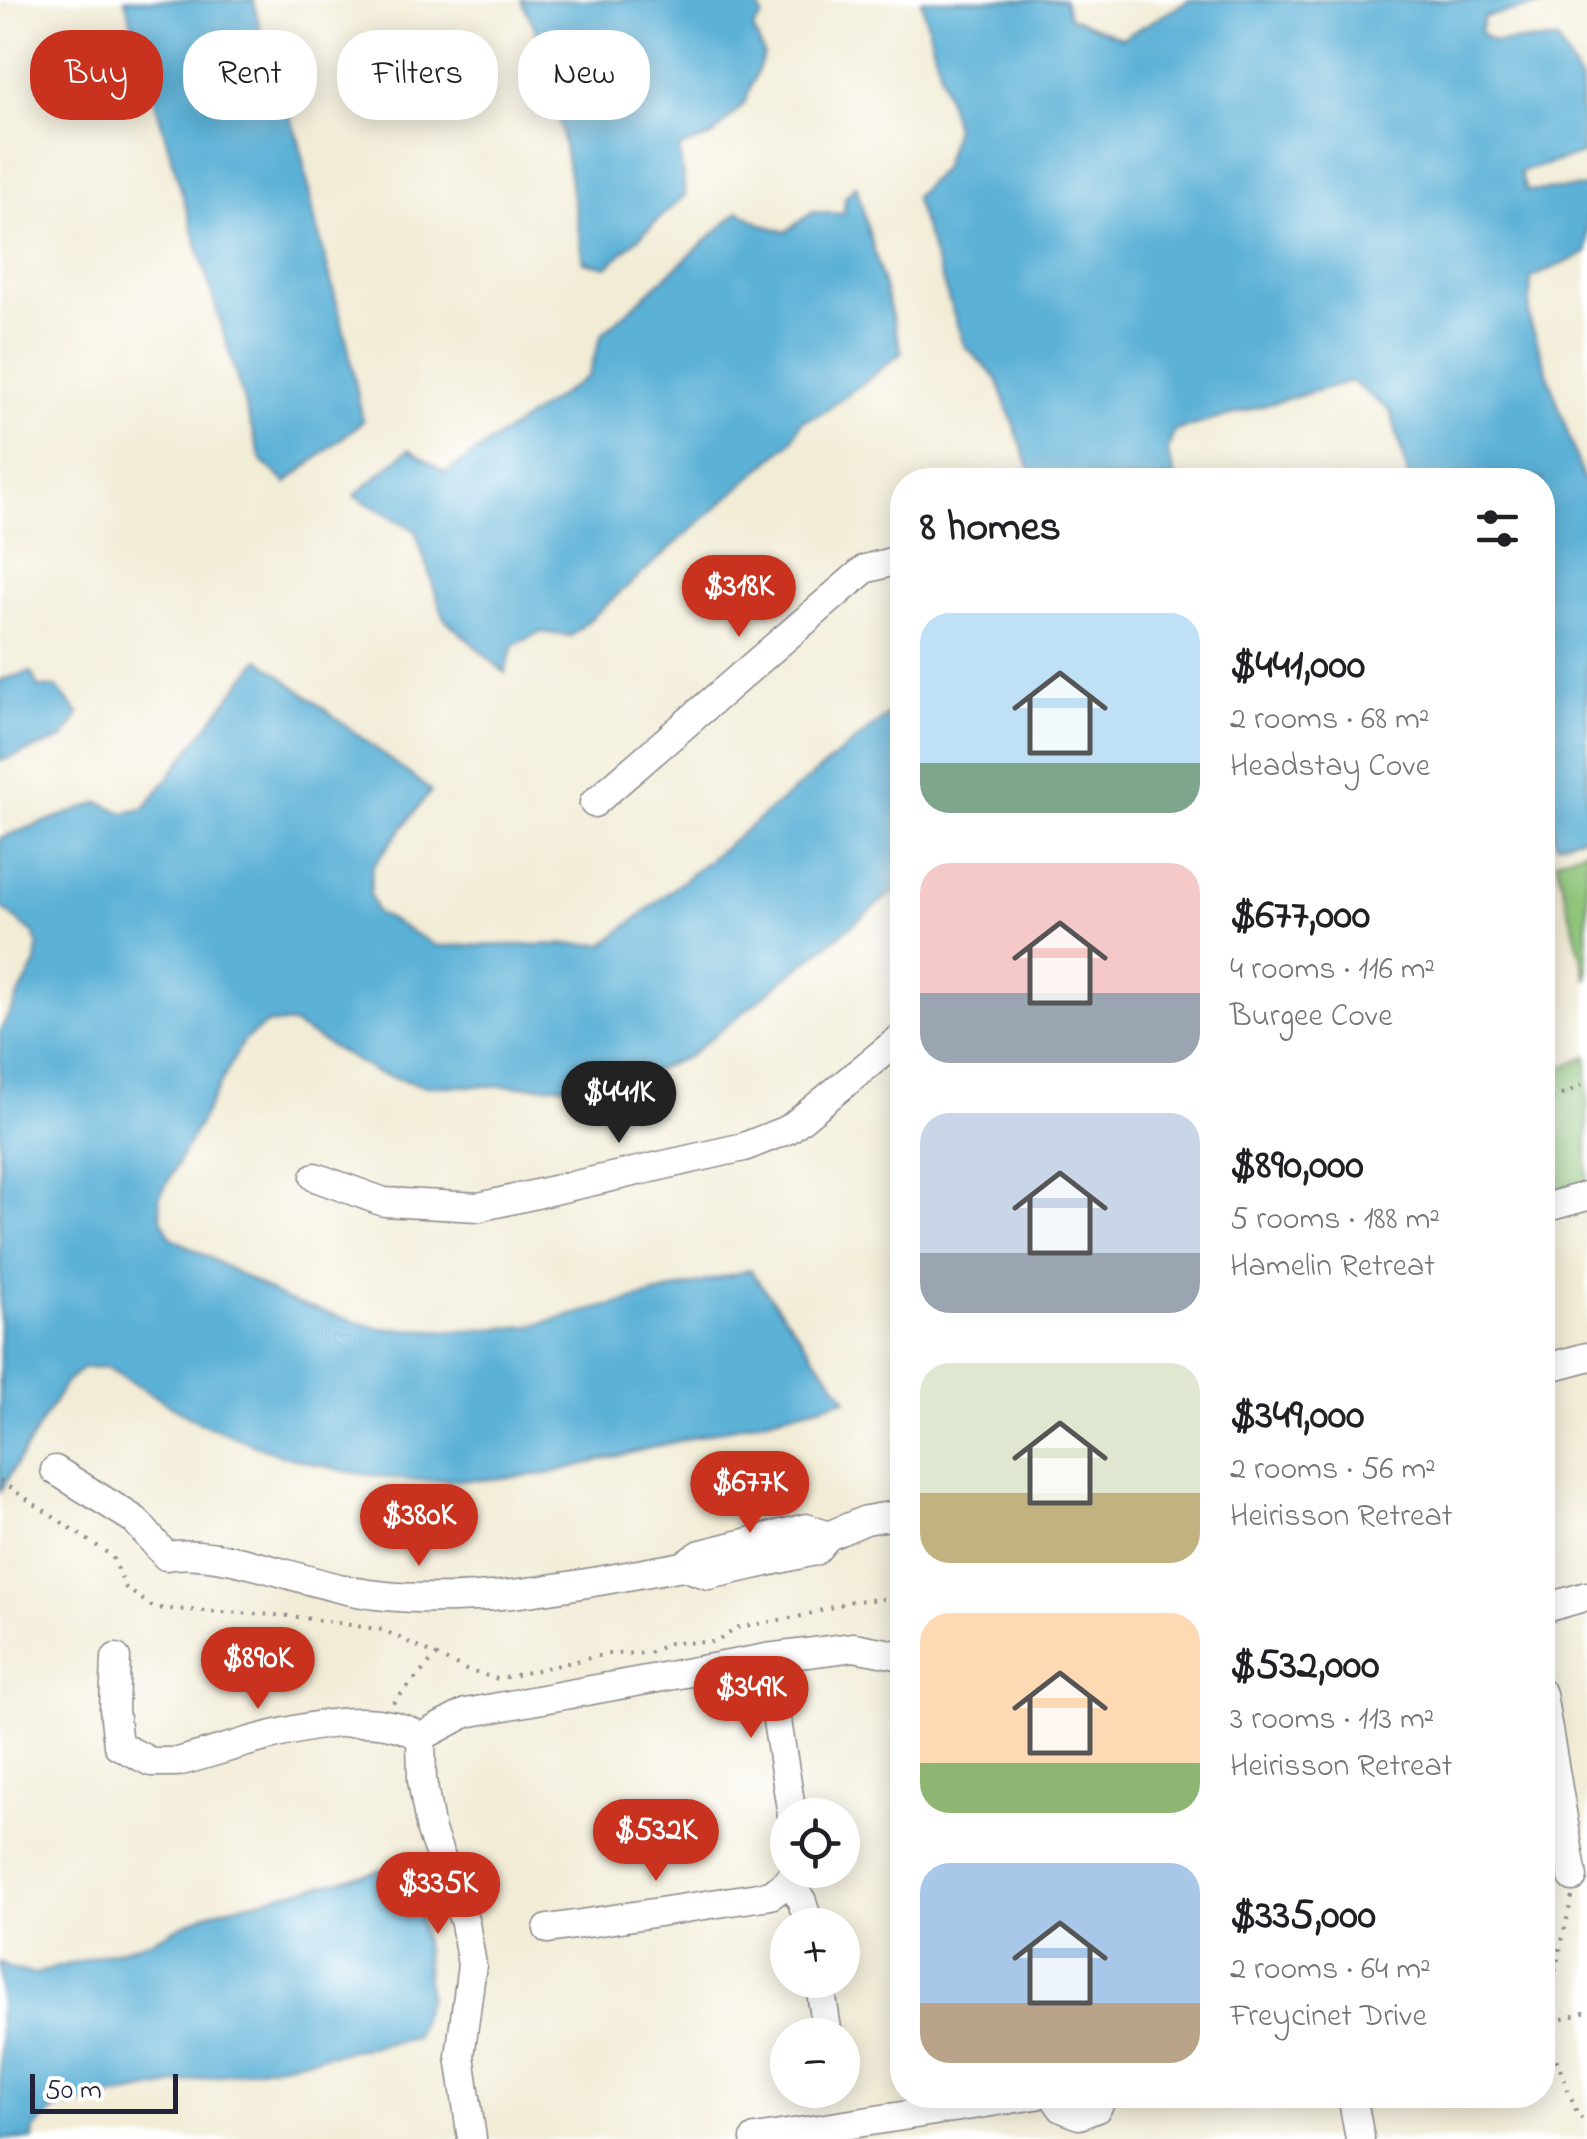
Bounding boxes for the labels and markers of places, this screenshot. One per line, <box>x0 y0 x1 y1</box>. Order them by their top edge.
pin: $318K <box>669 555 809 640</box>
pin: $441K <box>549 1061 689 1146</box>
pin: $677K <box>680 1451 820 1536</box>
pin: $380K <box>349 1484 489 1569</box>
pin: $890K <box>188 1627 328 1712</box>
pin: $349K <box>681 1656 821 1741</box>
pin: $532K <box>586 1799 726 1884</box>
pin: $335K <box>368 1852 508 1937</box>

